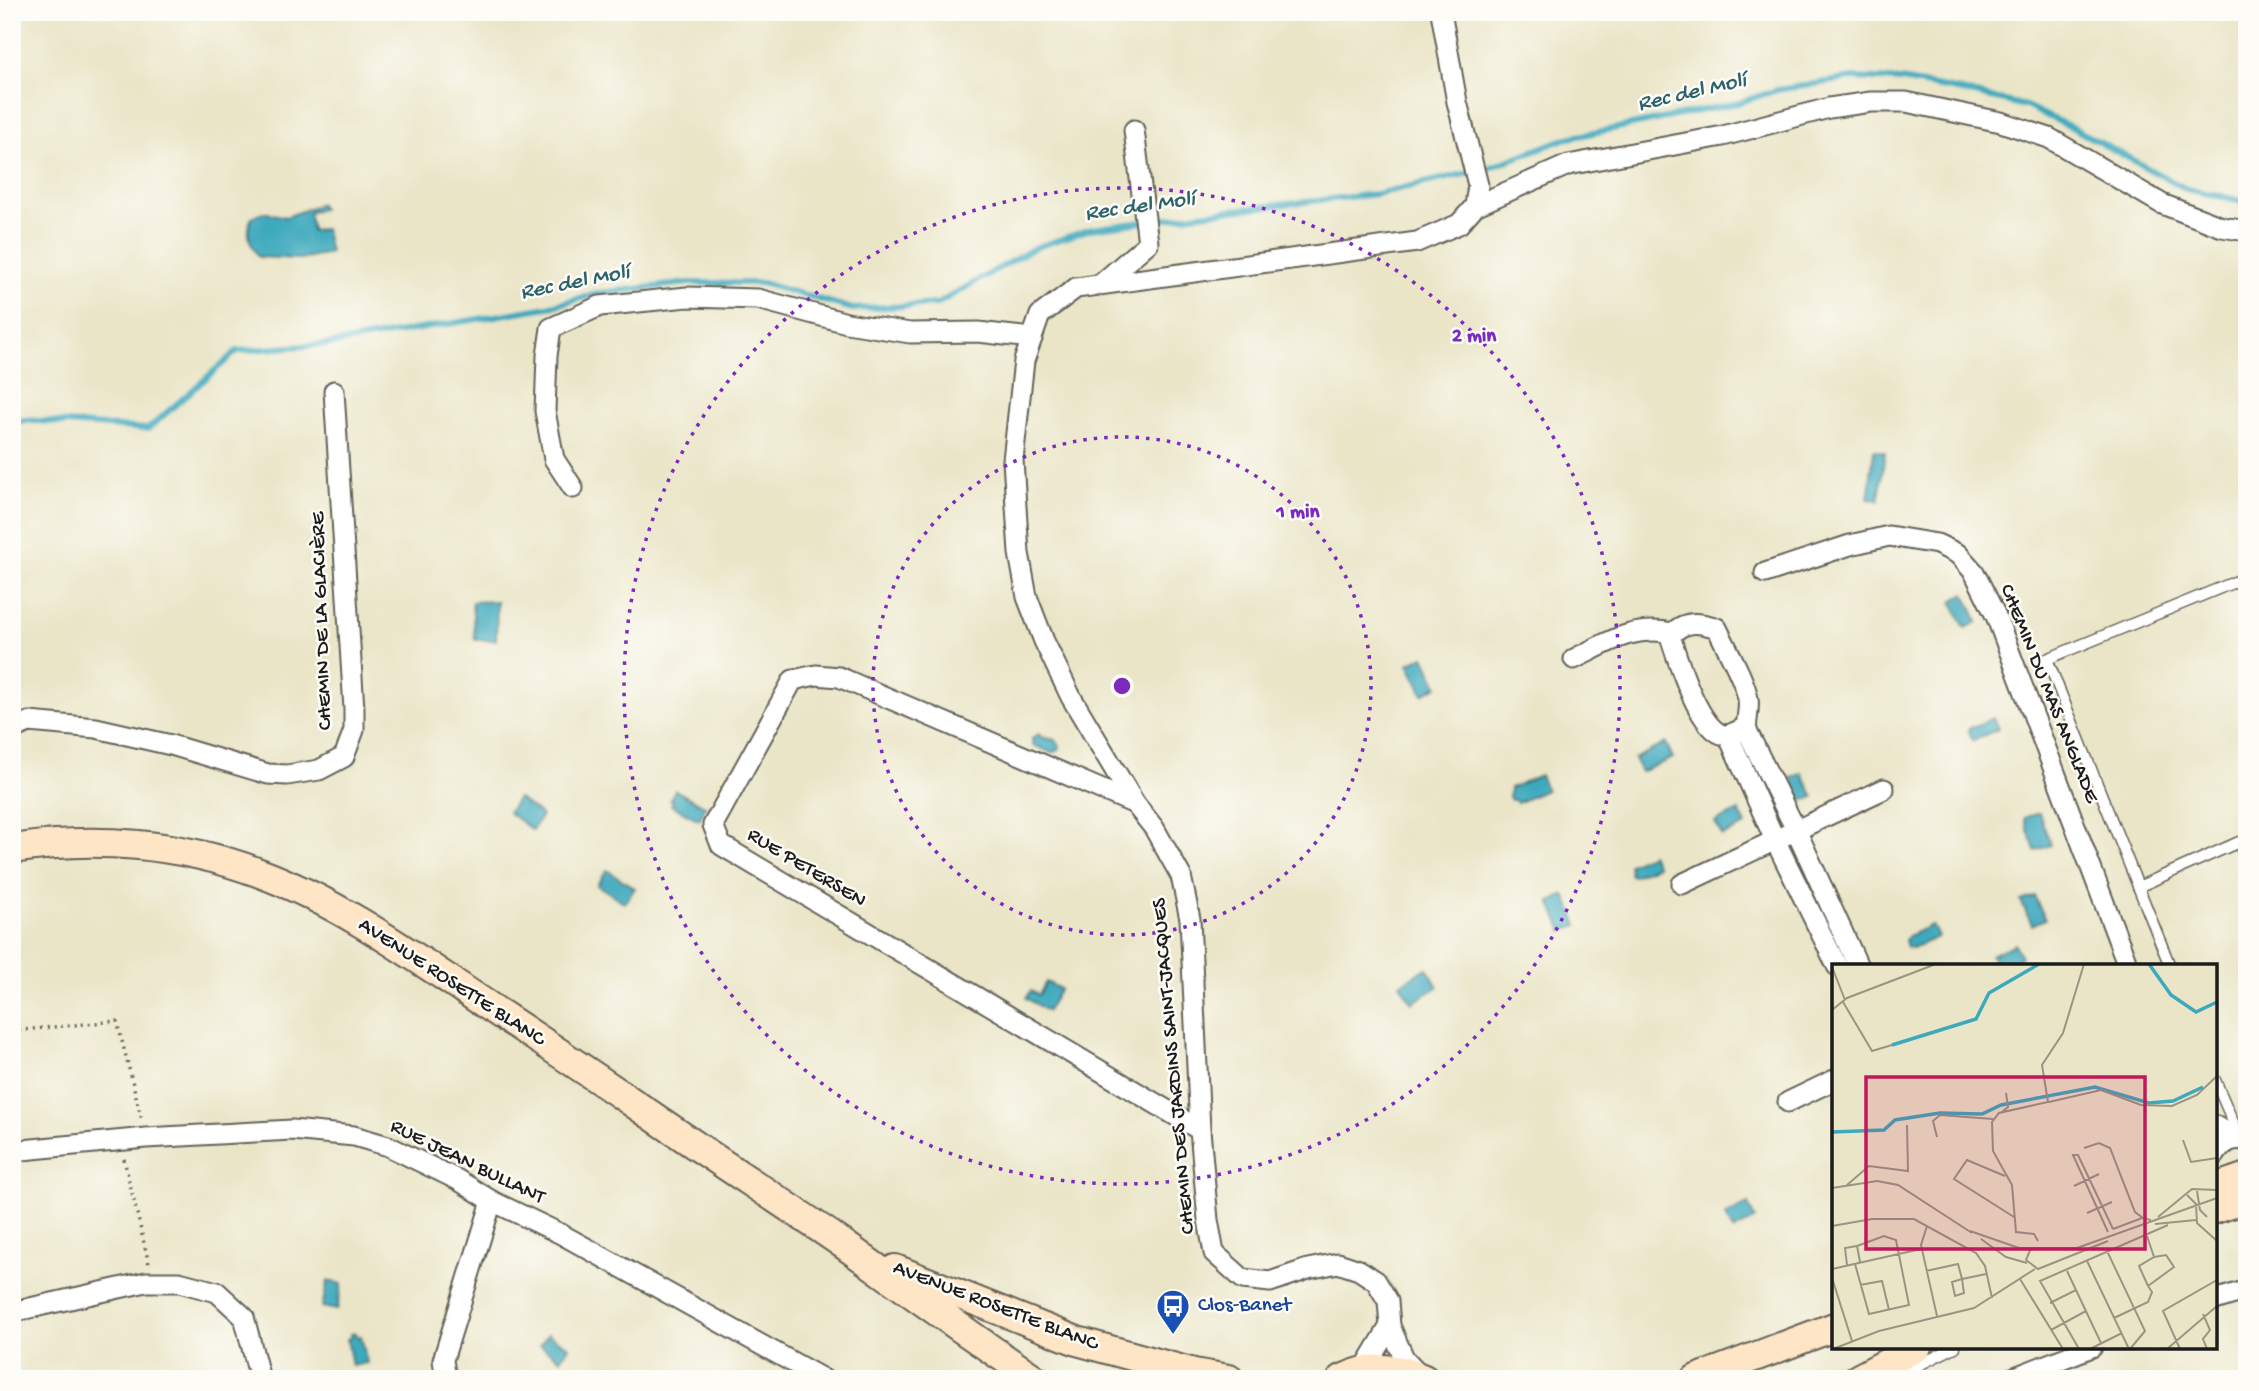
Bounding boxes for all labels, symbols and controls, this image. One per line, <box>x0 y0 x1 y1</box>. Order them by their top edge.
water label: Rec del Molí <box>1635 66 1753 119</box>
water label: Rec del Molí <box>1083 185 1201 228</box>
water label: Rec del Molí <box>518 258 636 307</box>
text: 2 min <box>1452 325 1497 350</box>
text: 1 min <box>1276 501 1320 526</box>
street label: CHEMIN DE LA GLACIÈRE <box>307 510 339 731</box>
street label: CHEMIN DU MAS ANGLADE <box>1993 581 2104 808</box>
centre of rings <box>1110 674 1134 698</box>
street label: RUE PETERSEN <box>742 824 870 914</box>
street label: CHEMIN DES JARDINS SAINT-JACQUES <box>1148 897 1202 1235</box>
street label: AVENUE ROSETTE BLANC <box>353 913 550 1054</box>
inset map <box>1832 964 2217 1349</box>
street label: RUE JEAN BULLANT <box>386 1115 549 1212</box>
street label: AVENUE ROSETTE BLANC <box>889 1256 1103 1358</box>
bus stop icon: Clos-Banet <box>1154 1287 1192 1336</box>
place label: Clos-Banet <box>1198 1294 1293 1319</box>

